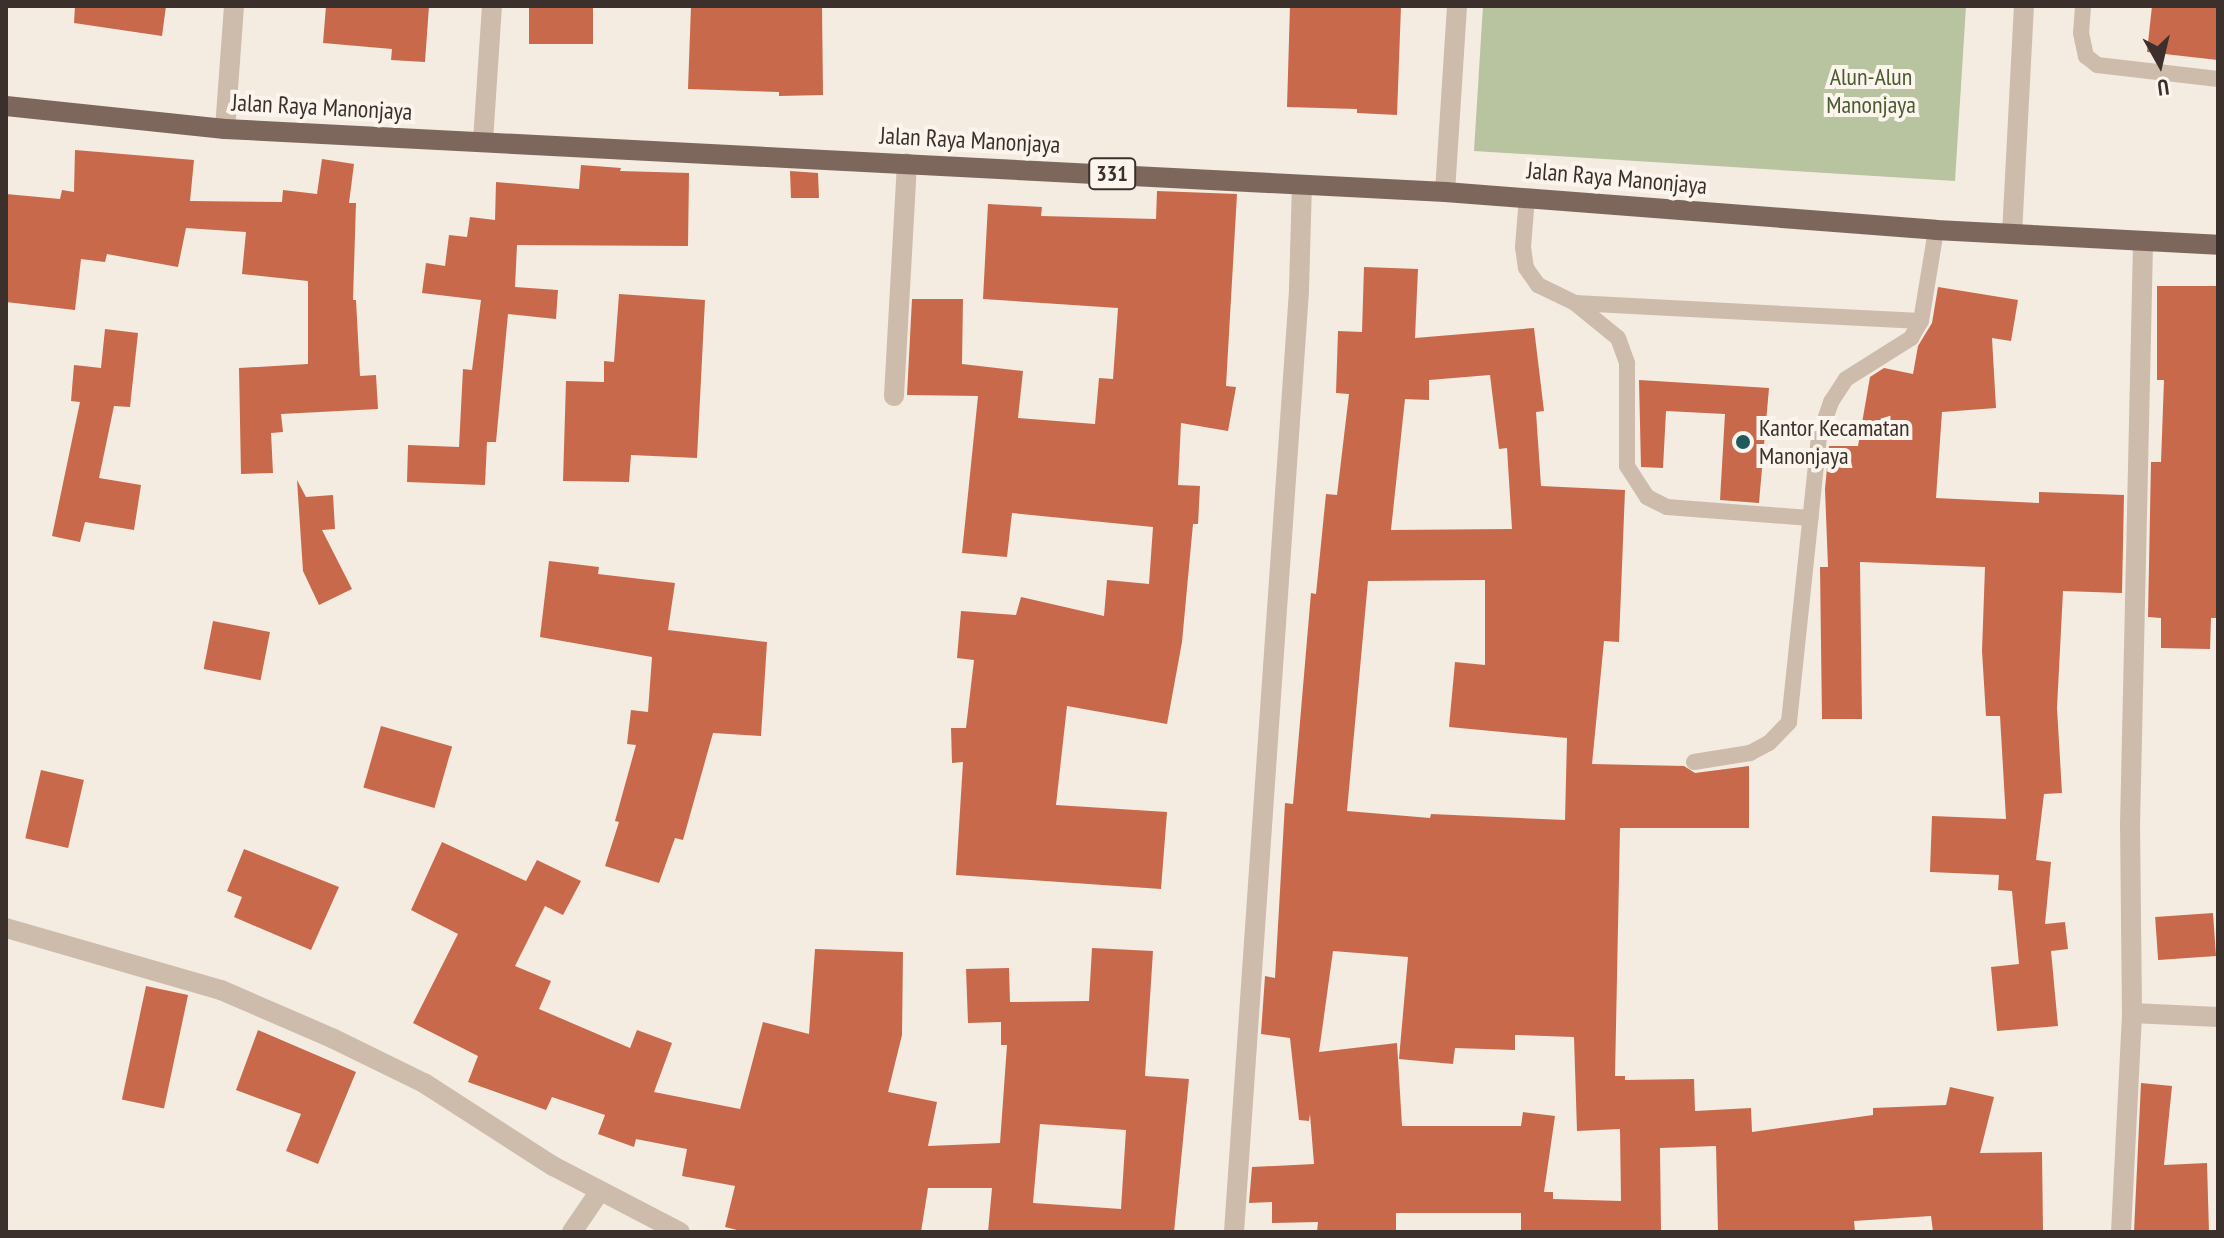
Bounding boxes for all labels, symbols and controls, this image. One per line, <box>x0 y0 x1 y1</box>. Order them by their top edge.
north arrow <box>2120 24 2200 104</box>
park label: Alun-Alun Manonjaya <box>1826 63 1916 119</box>
text: U <box>2156 73 2171 102</box>
street label: Jalan Raya Manonjaya <box>231 88 413 126</box>
street label: Jalan Raya Manonjaya <box>879 121 1061 159</box>
road number: 331 <box>1088 156 1136 192</box>
street label: Jalan Raya Manonjaya <box>1526 156 1708 200</box>
place label: Kantor Kecamatan Manonjaya <box>1759 414 1910 470</box>
marker: Kantor Kecamatan Manonjaya <box>1734 433 1752 451</box>

